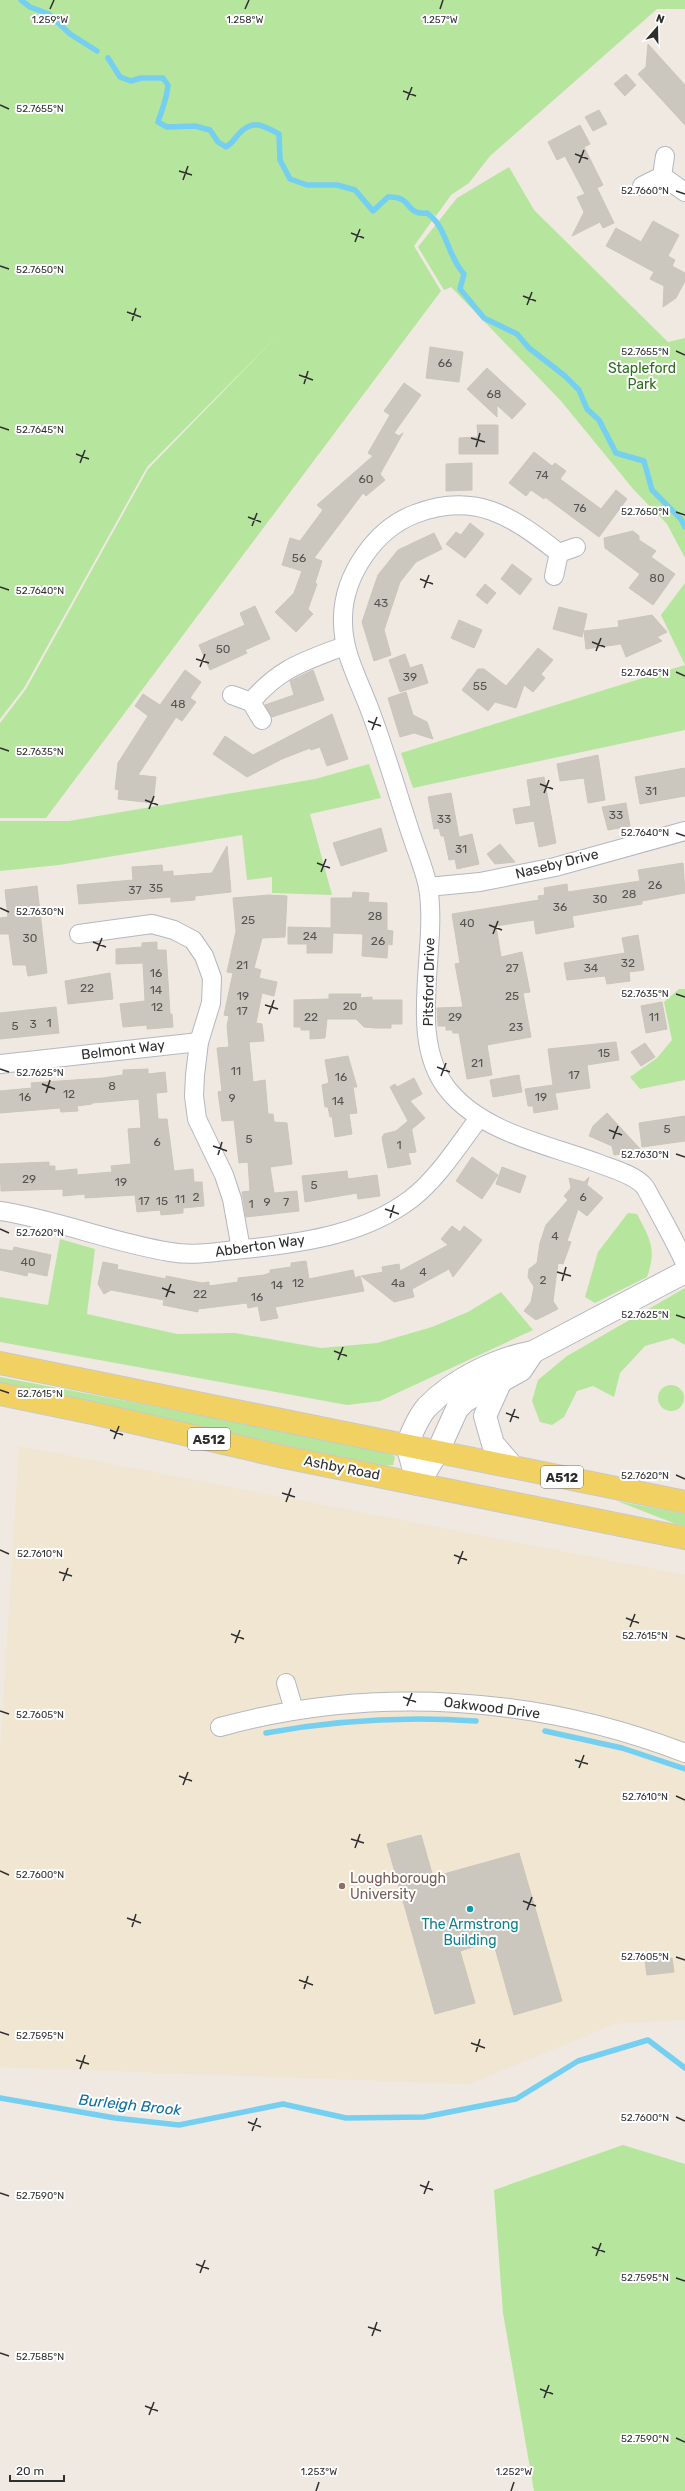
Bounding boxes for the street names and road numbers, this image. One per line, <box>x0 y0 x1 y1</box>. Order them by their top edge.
street label: Naseby Drive <box>514 845 600 883</box>
street label: Pitsford Drive <box>420 937 438 1027</box>
street label: Belmont Way <box>80 1036 166 1064</box>
street label: Abberton Way <box>214 1231 306 1261</box>
road number: A512 <box>188 1428 230 1450</box>
street label: Ashby Road <box>303 1452 381 1484</box>
road number: A512 <box>541 1466 583 1488</box>
street label: Oakwood Drive <box>443 1694 541 1722</box>

